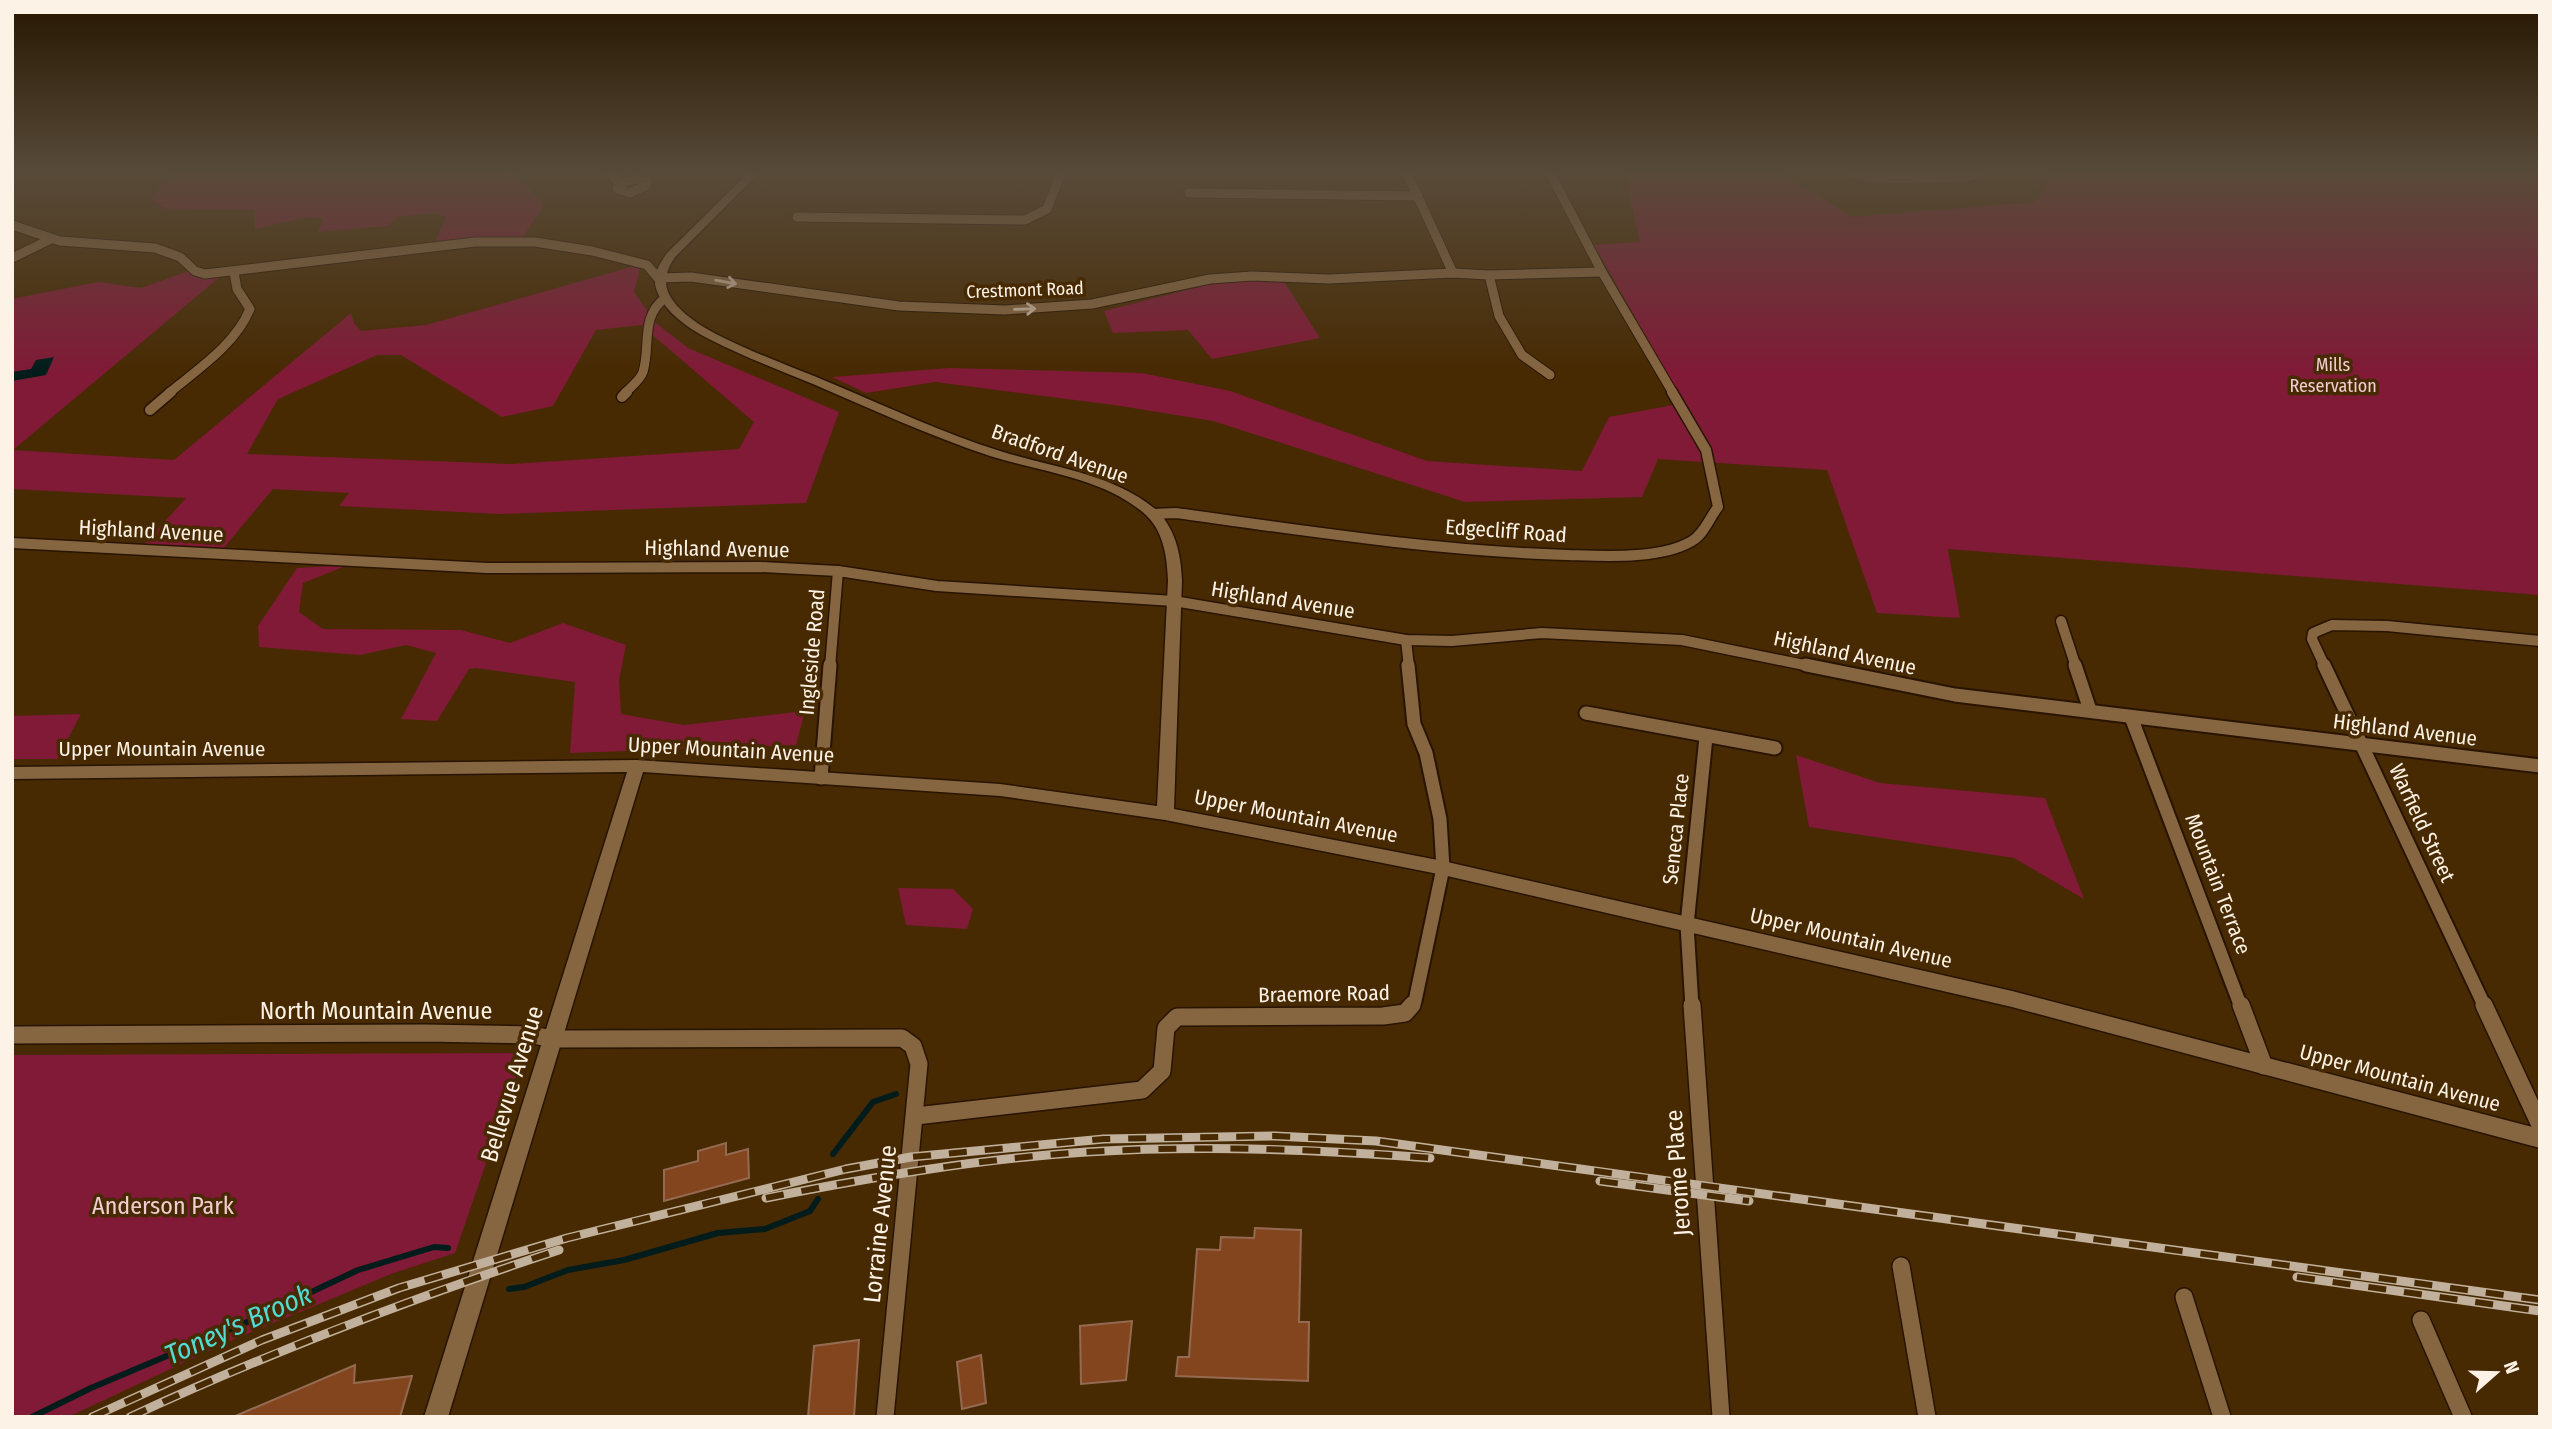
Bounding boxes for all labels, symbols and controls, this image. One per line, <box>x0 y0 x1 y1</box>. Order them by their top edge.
one-way arrow <box>714 276 737 289</box>
street label: Crestmont Road <box>966 277 1084 303</box>
one-way arrow <box>1014 303 1037 316</box>
park label: Mills Reservation <box>2289 354 2377 397</box>
street label: Bradford Avenue <box>988 418 1132 490</box>
street label: Highland Avenue <box>78 514 224 548</box>
street label: Edgecliff Road <box>1444 514 1568 548</box>
street label: Highland Avenue <box>644 535 790 563</box>
street label: Highland Avenue <box>1209 576 1357 624</box>
street label: Ingleside Road <box>794 588 830 716</box>
street label: Highland Avenue <box>1771 625 1919 681</box>
street label: Highland Avenue <box>2331 708 2479 752</box>
street label: Upper Mountain Avenue <box>627 732 835 768</box>
street label: Upper Mountain Avenue <box>59 736 265 762</box>
street label: Warfield Street <box>2383 760 2461 886</box>
street label: Seneca Place <box>1657 772 1695 886</box>
street label: Upper Mountain Avenue <box>1192 784 1400 848</box>
street label: Mountain Terrace <box>2179 810 2257 958</box>
street label: Upper Mountain Avenue <box>1747 902 1955 974</box>
street label: Braemore Road <box>1258 980 1390 1008</box>
street label: North Mountain Avenue <box>260 997 492 1025</box>
street label: Bellevue Avenue <box>475 1002 549 1166</box>
street label: Upper Mountain Avenue <box>2297 1039 2503 1117</box>
street label: Jerome Place <box>1660 1109 1696 1237</box>
street label: Lorraine Avenue <box>858 1144 902 1304</box>
park label: Anderson Park <box>92 1192 235 1220</box>
water label: Toney's Brook <box>160 1277 317 1372</box>
north arrow <box>2461 1338 2531 1408</box>
text: N <box>2499 1358 2524 1377</box>

